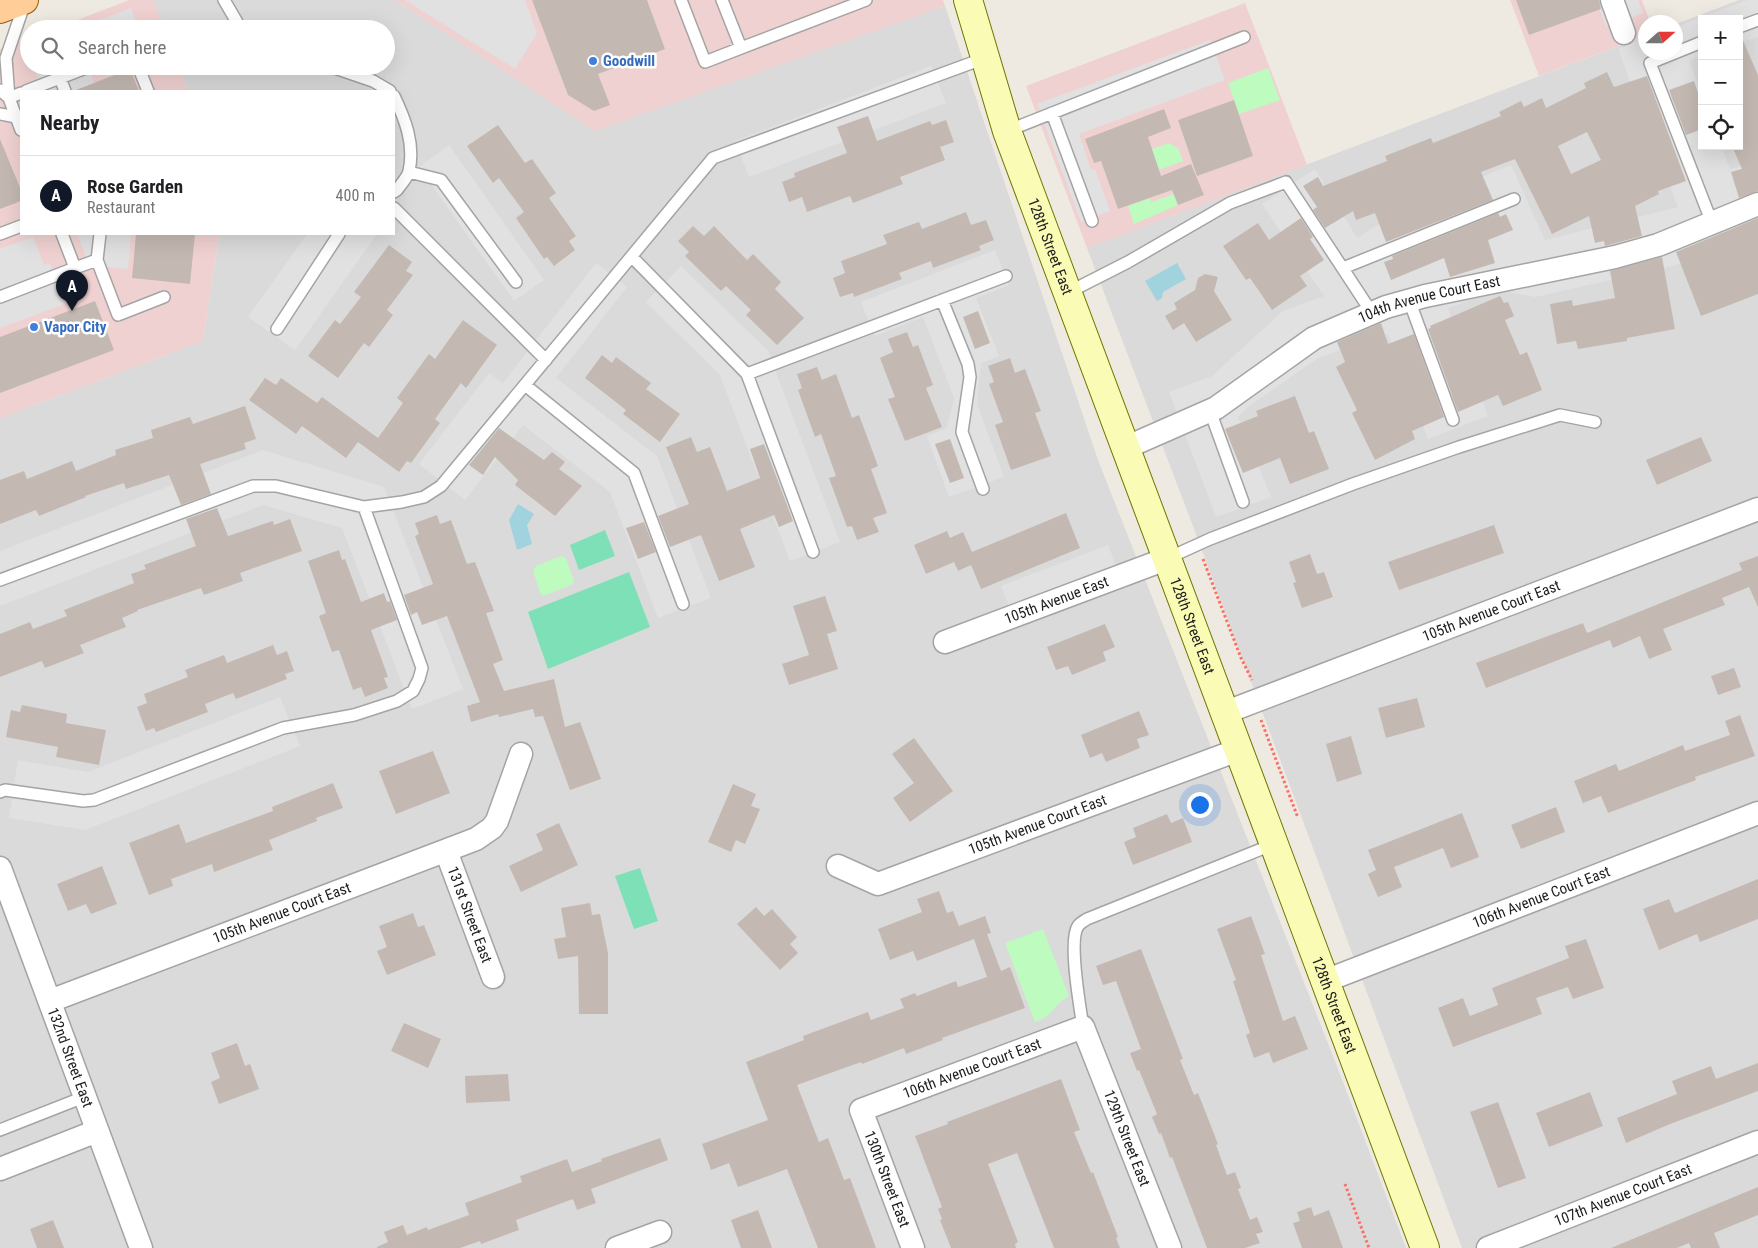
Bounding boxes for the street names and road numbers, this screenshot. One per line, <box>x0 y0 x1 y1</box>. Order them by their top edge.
street label: 128th Street East <box>1024 196 1077 297</box>
street label: 104th Avenue Court East <box>1356 272 1502 327</box>
street label: 105th Avenue East <box>1002 572 1111 628</box>
street label: 128th Street East <box>1166 575 1218 677</box>
street label: 105th Avenue Court East <box>1420 576 1563 645</box>
street label: 105th Avenue Court East <box>966 791 1109 859</box>
street label: 106th Avenue Court East <box>1470 862 1613 932</box>
street label: 131st Street East <box>444 864 496 965</box>
street label: 105th Avenue Court East <box>210 878 353 947</box>
street label: 128th Street East <box>1308 954 1360 1056</box>
street label: 132nd Street East <box>44 1005 97 1110</box>
street label: 106th Avenue Court East <box>900 1034 1044 1103</box>
street label: 129th Street East <box>1100 1087 1154 1189</box>
street label: 130th Street East <box>860 1128 914 1230</box>
street label: 107th Avenue Court East <box>1552 1160 1694 1230</box>

